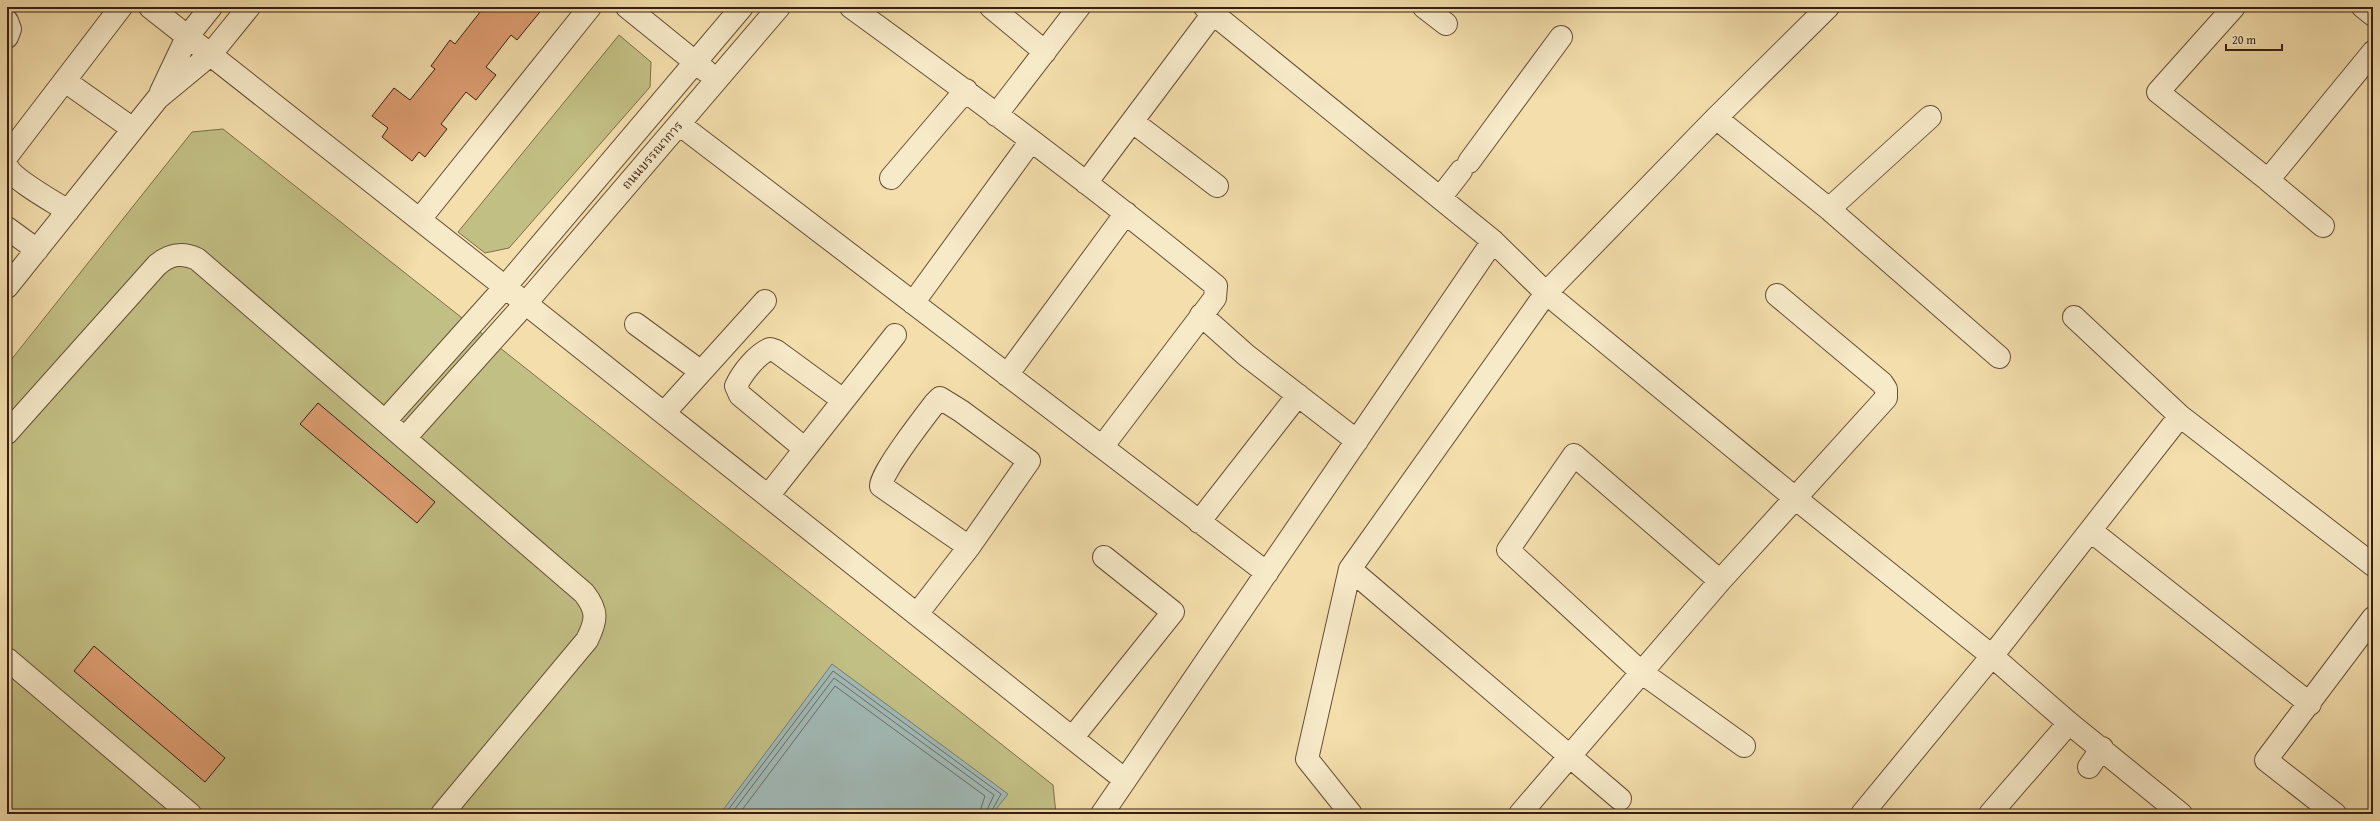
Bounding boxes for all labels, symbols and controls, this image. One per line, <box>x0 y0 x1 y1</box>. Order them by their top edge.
scale bar <box>2226 26 2282 52</box>
text: 20 m <box>2232 31 2256 48</box>
street label: ถนนบรรณาการ <box>617 117 687 193</box>

